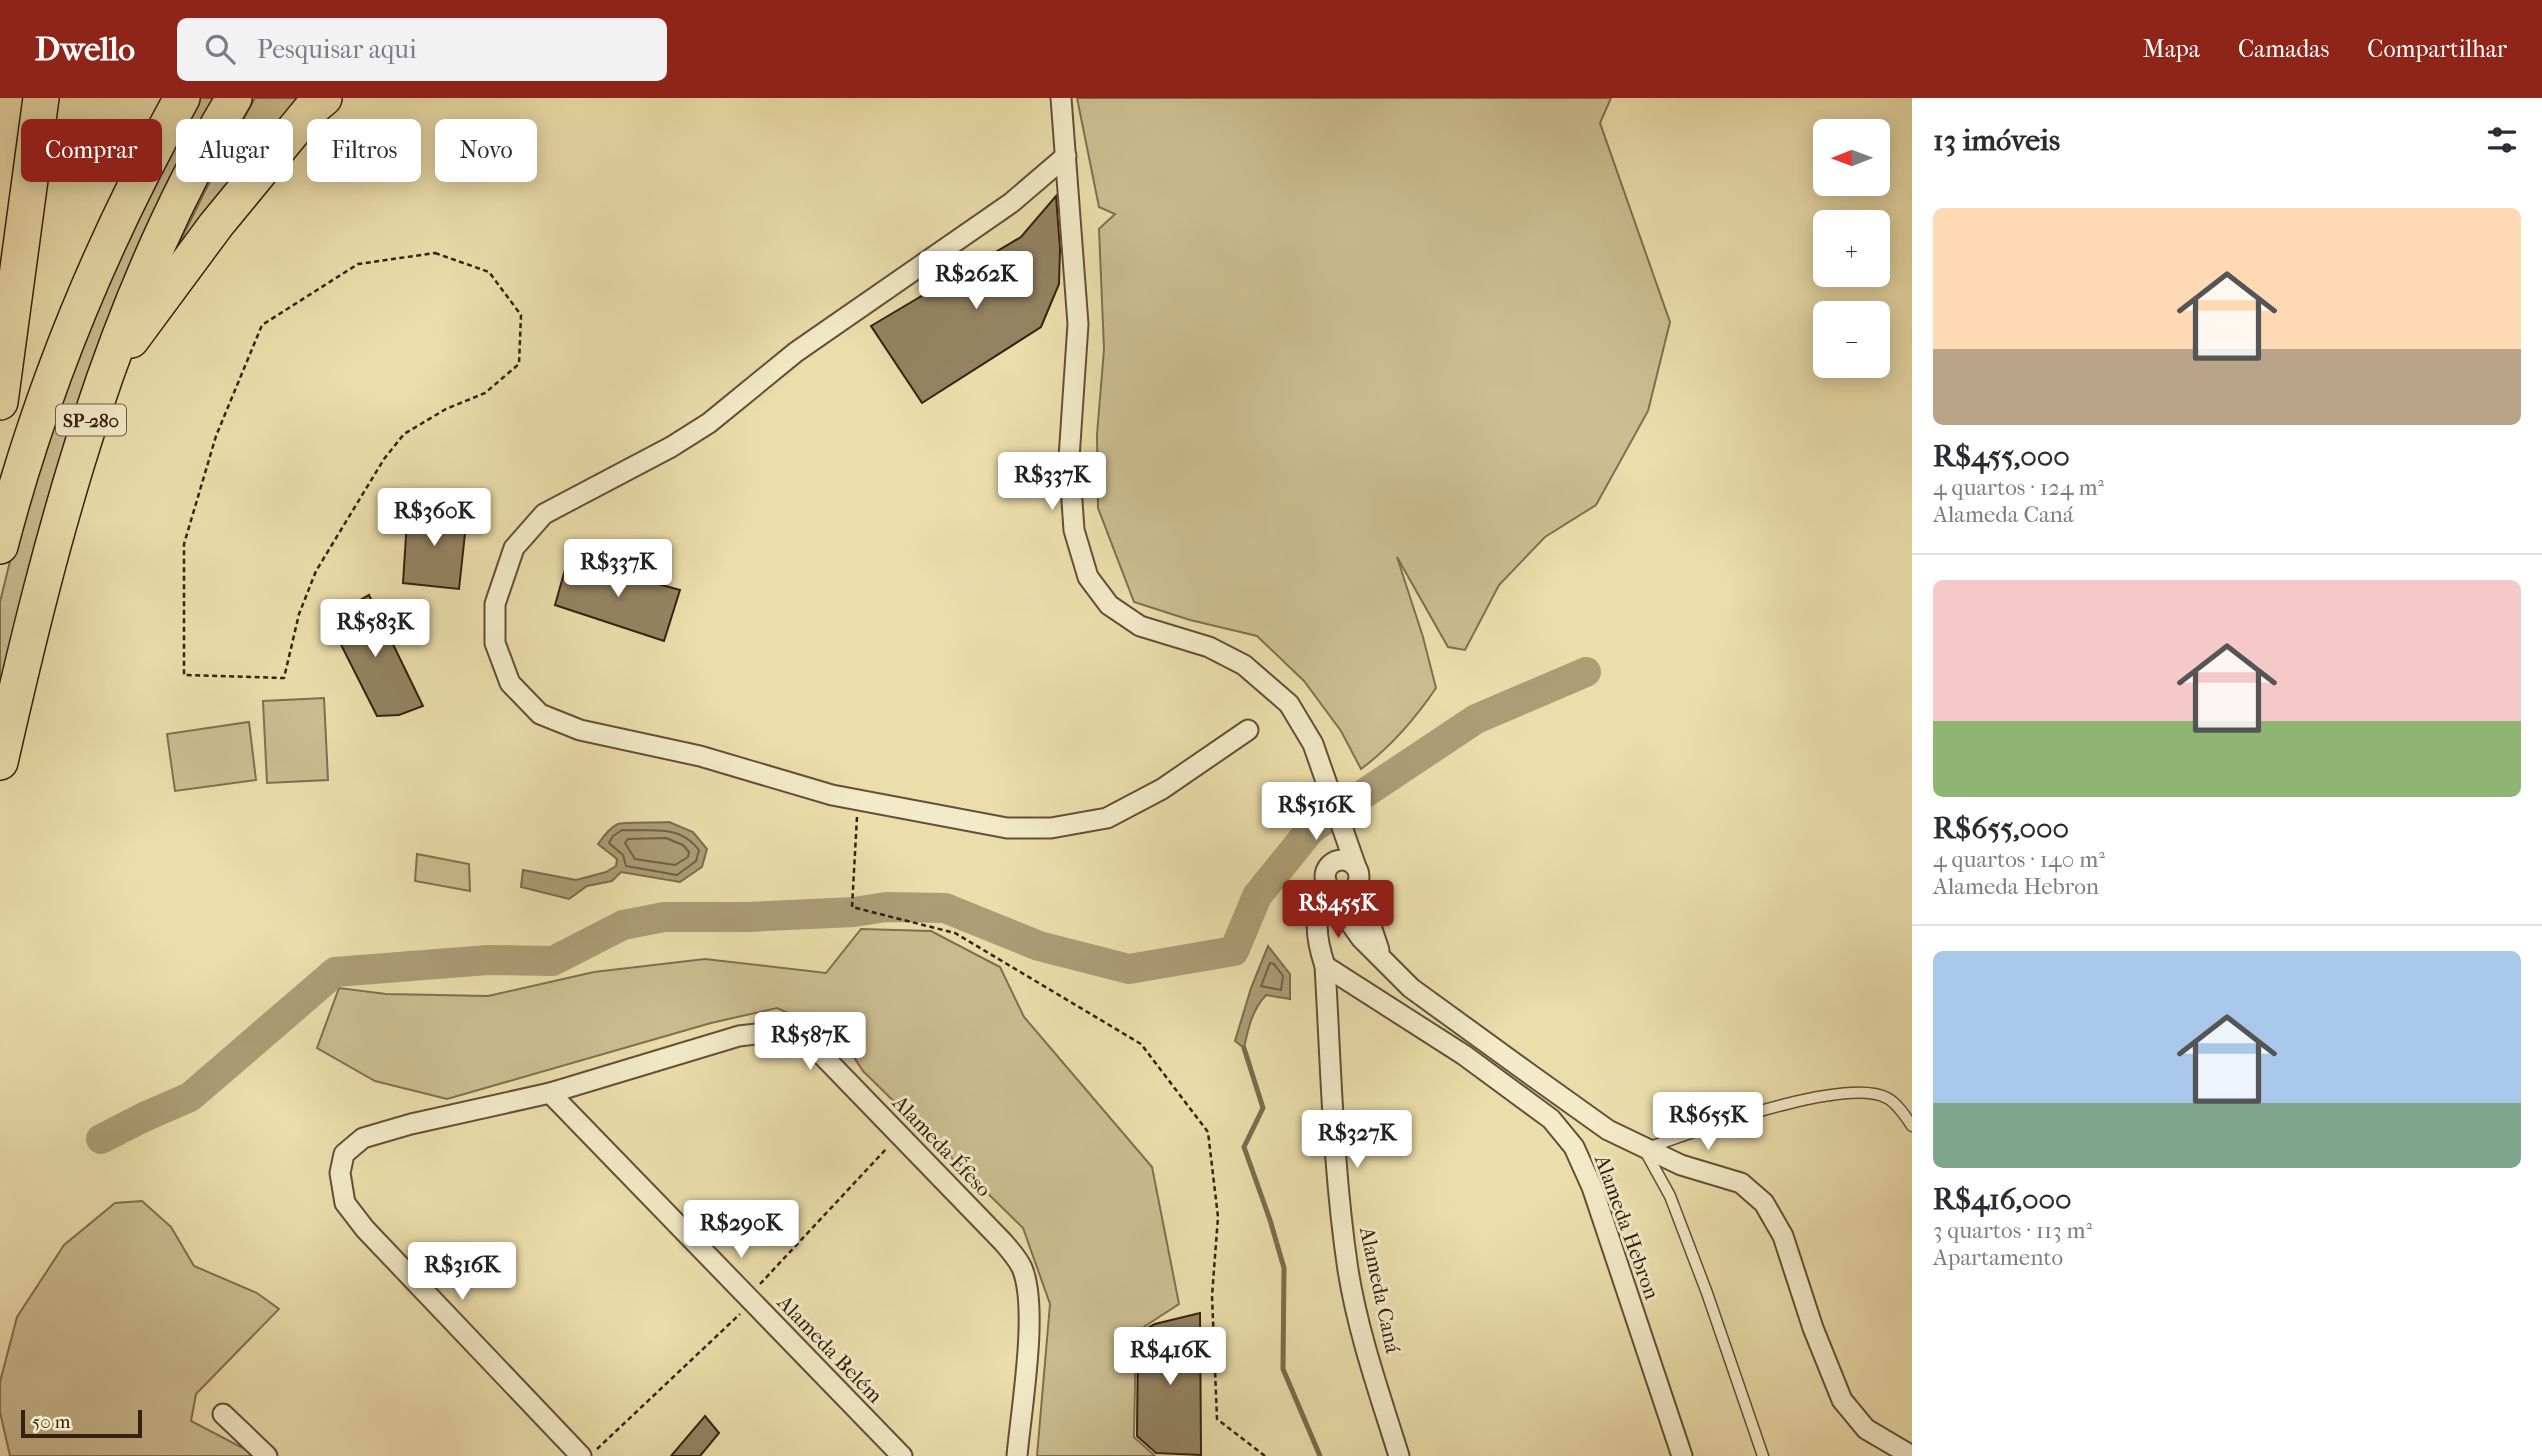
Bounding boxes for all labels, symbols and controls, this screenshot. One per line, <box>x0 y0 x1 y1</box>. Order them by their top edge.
search box <box>177 18 667 81</box>
text: Dwello <box>35 30 135 69</box>
icon: search <box>201 30 239 68</box>
text: Pesquisar aqui <box>257 34 417 65</box>
text: Mapa <box>2143 35 2200 63</box>
text: Camadas <box>2238 35 2329 63</box>
text: Compartilhar <box>2367 35 2507 63</box>
chip: Comprar <box>21 119 162 182</box>
chip: Alugar <box>176 119 293 182</box>
chip: Filtros <box>307 119 421 182</box>
chip: Novo <box>435 119 537 182</box>
north arrow <box>1813 119 1890 196</box>
map controls <box>1813 119 1890 378</box>
icon: filters <box>2483 121 2521 159</box>
text: 13 imóveis <box>1933 123 2060 158</box>
button: + <box>1813 210 1890 287</box>
pin: R$262K <box>919 252 1033 311</box>
icon: home <box>2164 253 2290 379</box>
text: R$262K <box>935 260 1017 287</box>
button: − <box>1813 301 1890 378</box>
road number: SP-280 <box>56 404 126 436</box>
text: R$455,000 <box>1933 439 2070 474</box>
pin: R$337K <box>995 452 1109 512</box>
text: R$337K <box>1014 461 1090 488</box>
text: 4 quartos · 124 m² <box>1933 474 2104 501</box>
pin: R$360K <box>377 489 491 548</box>
text: R$360K <box>394 497 474 524</box>
text: Alameda Caná <box>1933 501 2074 528</box>
pin: R$337K <box>561 540 675 599</box>
text: R$337K <box>580 548 656 575</box>
pin: R$583K <box>318 600 432 659</box>
text: R$583K <box>337 608 413 635</box>
icon: home <box>2164 625 2290 751</box>
pin: R$516K <box>1259 782 1373 842</box>
text: R$516K <box>1278 791 1354 818</box>
text: R$655,000 <box>1933 811 2069 846</box>
text: 4 quartos · 140 m² <box>1933 846 2105 873</box>
text: Alameda Hebron <box>1933 873 2099 900</box>
pin: R$455K <box>1281 880 1395 940</box>
text: R$455K <box>1299 889 1377 916</box>
icon: home <box>2164 996 2290 1122</box>
pin: R$587K <box>753 1012 867 1072</box>
text: R$587K <box>771 1021 849 1048</box>
street label: Alameda Éfeso <box>887 1090 996 1201</box>
pin: R$655K <box>1651 1093 1765 1152</box>
text: R$655K <box>1669 1101 1747 1128</box>
pin: R$327K <box>1300 1110 1414 1170</box>
text: R$327K <box>1318 1119 1396 1146</box>
street label: Alameda Hebron <box>1589 1151 1664 1302</box>
text: R$416,000 <box>1933 1182 2072 1217</box>
pin: R$290K <box>684 1200 798 1260</box>
text: R$290K <box>700 1209 782 1236</box>
text: 3 quartos · 113 m² <box>1933 1217 2092 1244</box>
street label: Alameda Caná <box>1355 1224 1405 1356</box>
pin: R$316K <box>405 1242 519 1302</box>
text: Apartamento <box>1933 1244 2063 1271</box>
text: R$316K <box>424 1251 500 1278</box>
street label: Alameda Belém <box>772 1290 888 1408</box>
pin: R$416K <box>1113 1328 1227 1387</box>
text: R$416K <box>1130 1336 1210 1363</box>
scale bar <box>21 1407 142 1439</box>
text: 50 m <box>32 1411 71 1433</box>

